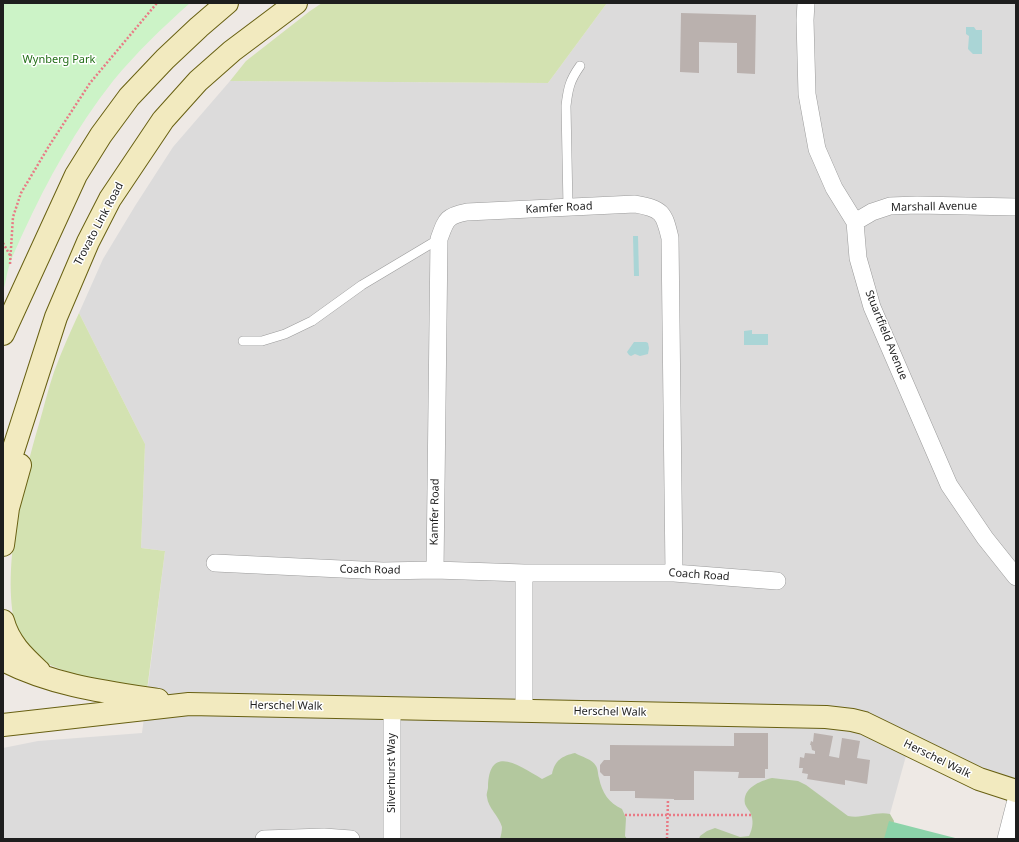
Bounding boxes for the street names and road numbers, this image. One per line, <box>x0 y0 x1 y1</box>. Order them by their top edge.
street label: Trovato Link Road <box>72 180 126 268</box>
street label: Kamfer Road <box>525 200 593 216</box>
street label: Marshall Avenue <box>891 200 977 214</box>
street label: Stuartfield Avenue <box>862 288 910 382</box>
street label: Kamfer Road <box>428 478 442 546</box>
street label: Coach Road <box>339 563 401 577</box>
street label: Coach Road <box>668 566 730 584</box>
street label: Herschel Walk <box>249 699 323 713</box>
street label: Herschel Walk <box>573 705 647 719</box>
street label: Silverhurst Way <box>385 733 399 813</box>
street label: Herschel Walk <box>901 737 973 781</box>

